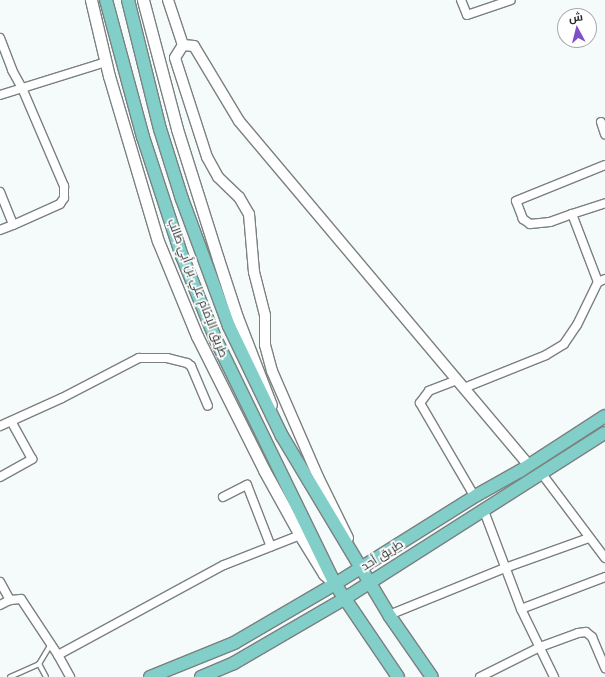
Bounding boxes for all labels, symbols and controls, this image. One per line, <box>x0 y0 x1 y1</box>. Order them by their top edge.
north arrow <box>557 8 597 48</box>
text: ش <box>568 9 584 25</box>
street label: طريق الإمام علي بن أبي طالب <box>165 217 231 359</box>
street label: طريق أحد <box>358 536 406 574</box>

